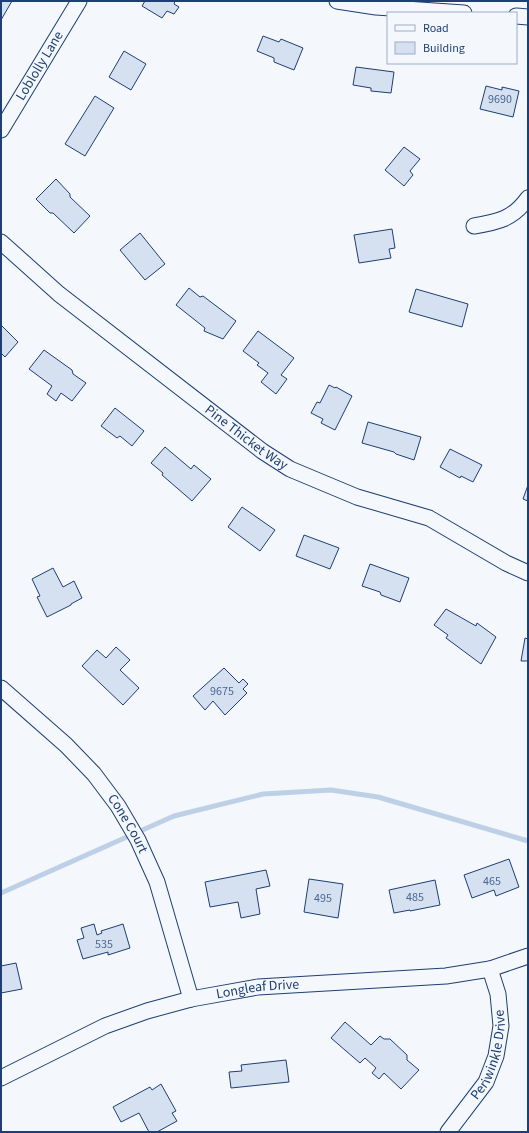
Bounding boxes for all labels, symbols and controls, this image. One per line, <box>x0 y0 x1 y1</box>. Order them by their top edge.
legend <box>387 12 517 64</box>
text: Road <box>423 20 449 37</box>
street label: Loblolly Lane <box>11 27 69 104</box>
text: Building <box>423 40 465 57</box>
house number: 9690 <box>488 91 512 108</box>
street label: Pine Thicket Way <box>200 400 292 475</box>
house number: 9675 <box>210 683 234 700</box>
street label: Cone Court <box>102 790 153 857</box>
house number: 465 <box>483 873 501 890</box>
house number: 485 <box>406 889 424 906</box>
house number: 495 <box>314 890 332 907</box>
house number: 535 <box>95 936 113 953</box>
street label: Longleaf Drive <box>215 975 300 1004</box>
street label: Periwinkle Drive <box>466 1009 511 1104</box>

